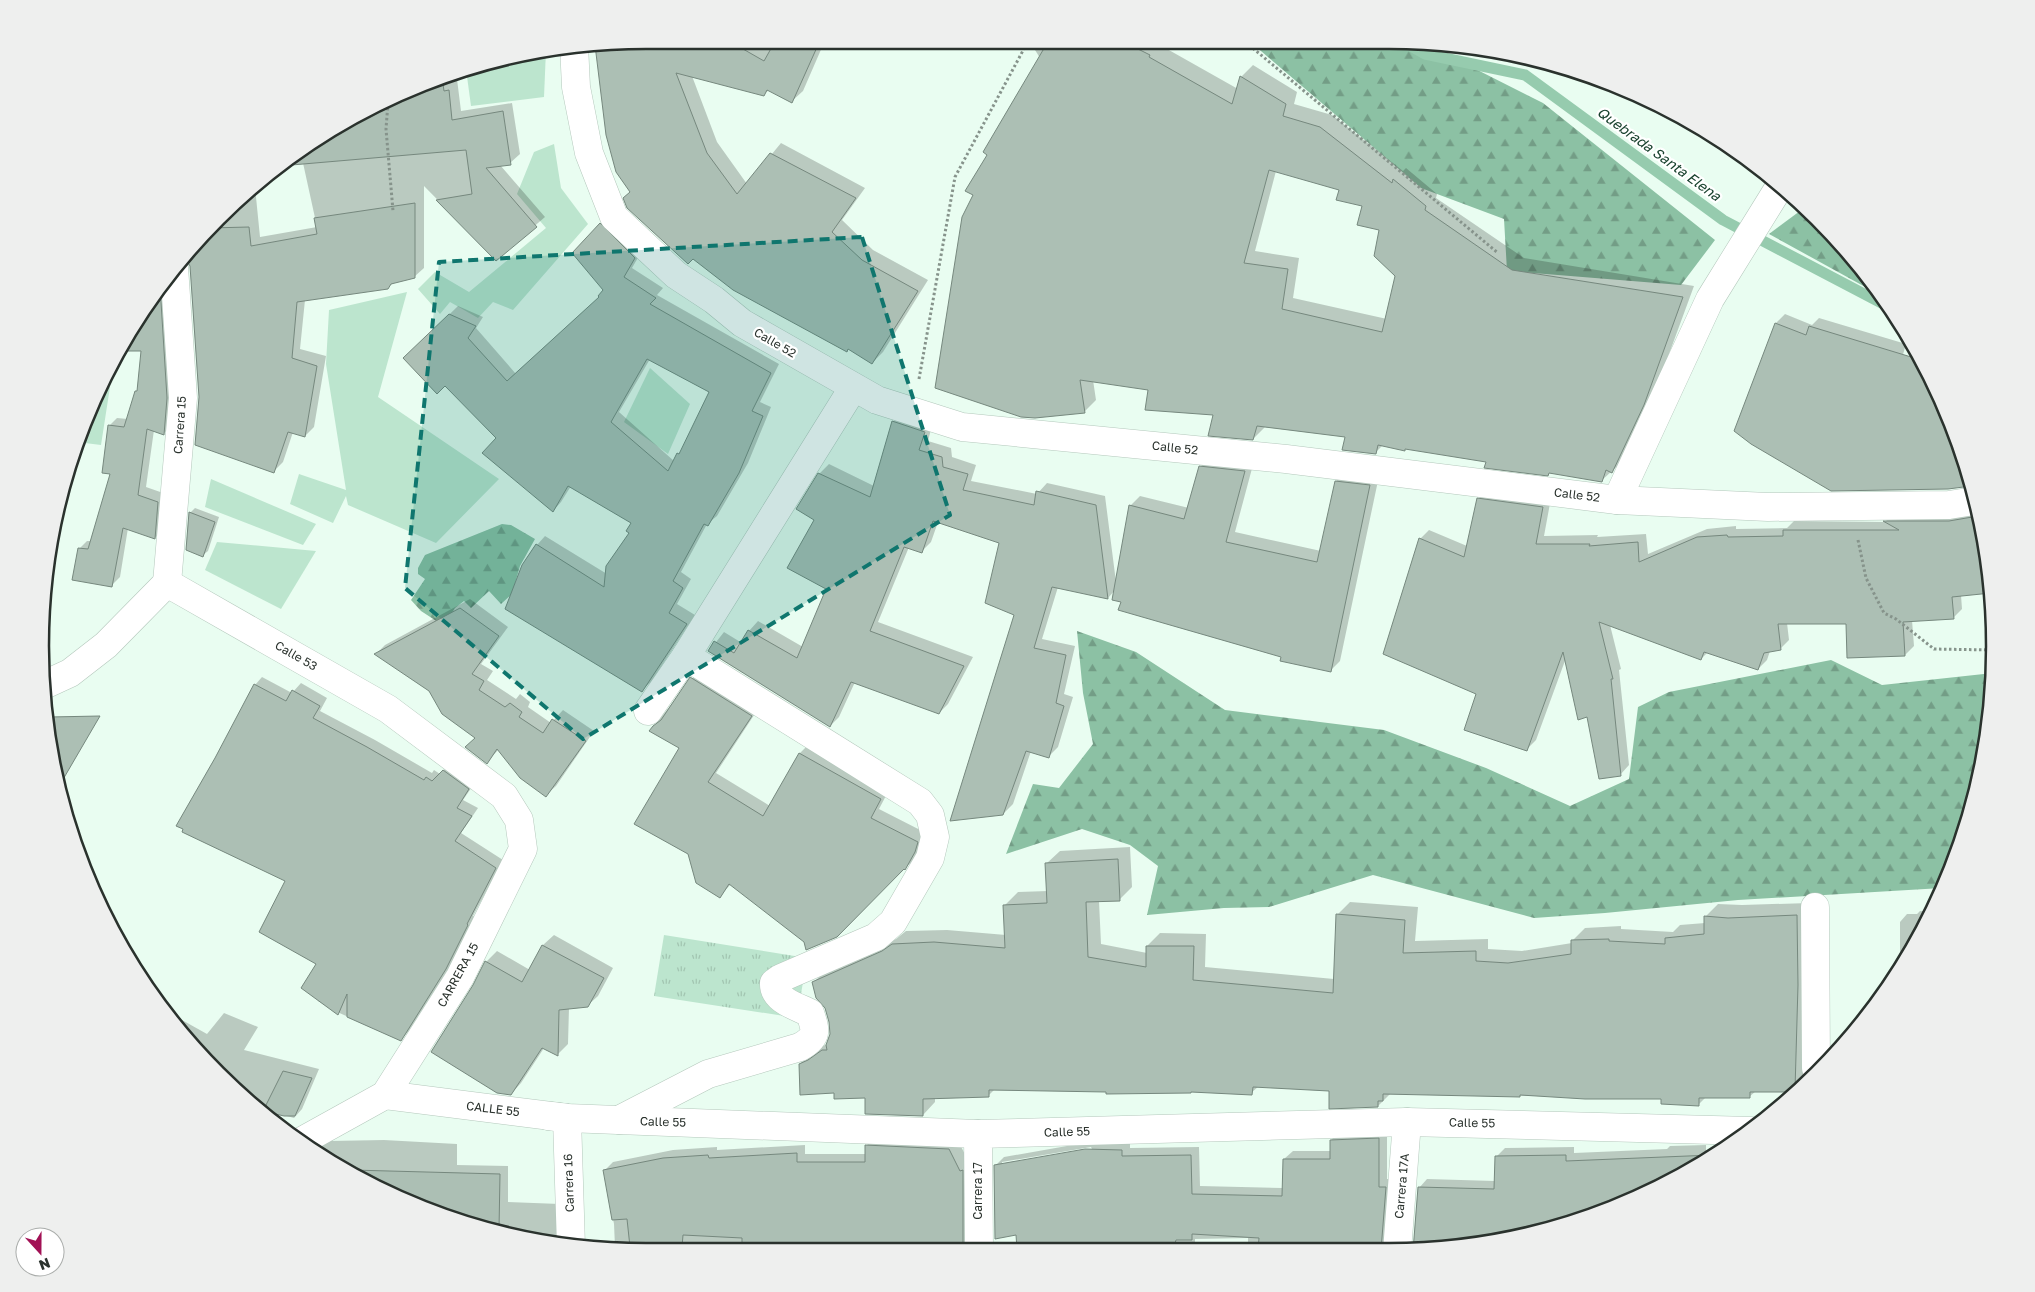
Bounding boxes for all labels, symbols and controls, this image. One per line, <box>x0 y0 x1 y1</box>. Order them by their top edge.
water label: Quebrada Santa Elena <box>1594 103 1725 205</box>
street label: Calle 52 <box>751 324 799 361</box>
street label: Carrera 15 <box>170 395 189 455</box>
street label: Calle 52 <box>1151 438 1199 457</box>
street label: Calle 52 <box>1553 484 1601 505</box>
street label: Calle 53 <box>272 637 320 674</box>
street label: CARRERA 15 <box>434 940 481 1010</box>
street label: CALLE 55 <box>465 1098 521 1119</box>
street label: Calle 55 <box>640 1113 686 1130</box>
street label: Calle 55 <box>1449 1115 1495 1130</box>
street label: Calle 55 <box>1044 1123 1090 1140</box>
street label: Carrera 16 <box>560 1153 577 1213</box>
street label: Carrera 17A <box>1391 1153 1412 1219</box>
street label: Carrera 17 <box>970 1162 985 1220</box>
north arrow <box>15 1227 65 1277</box>
text: N <box>37 1255 53 1274</box>

